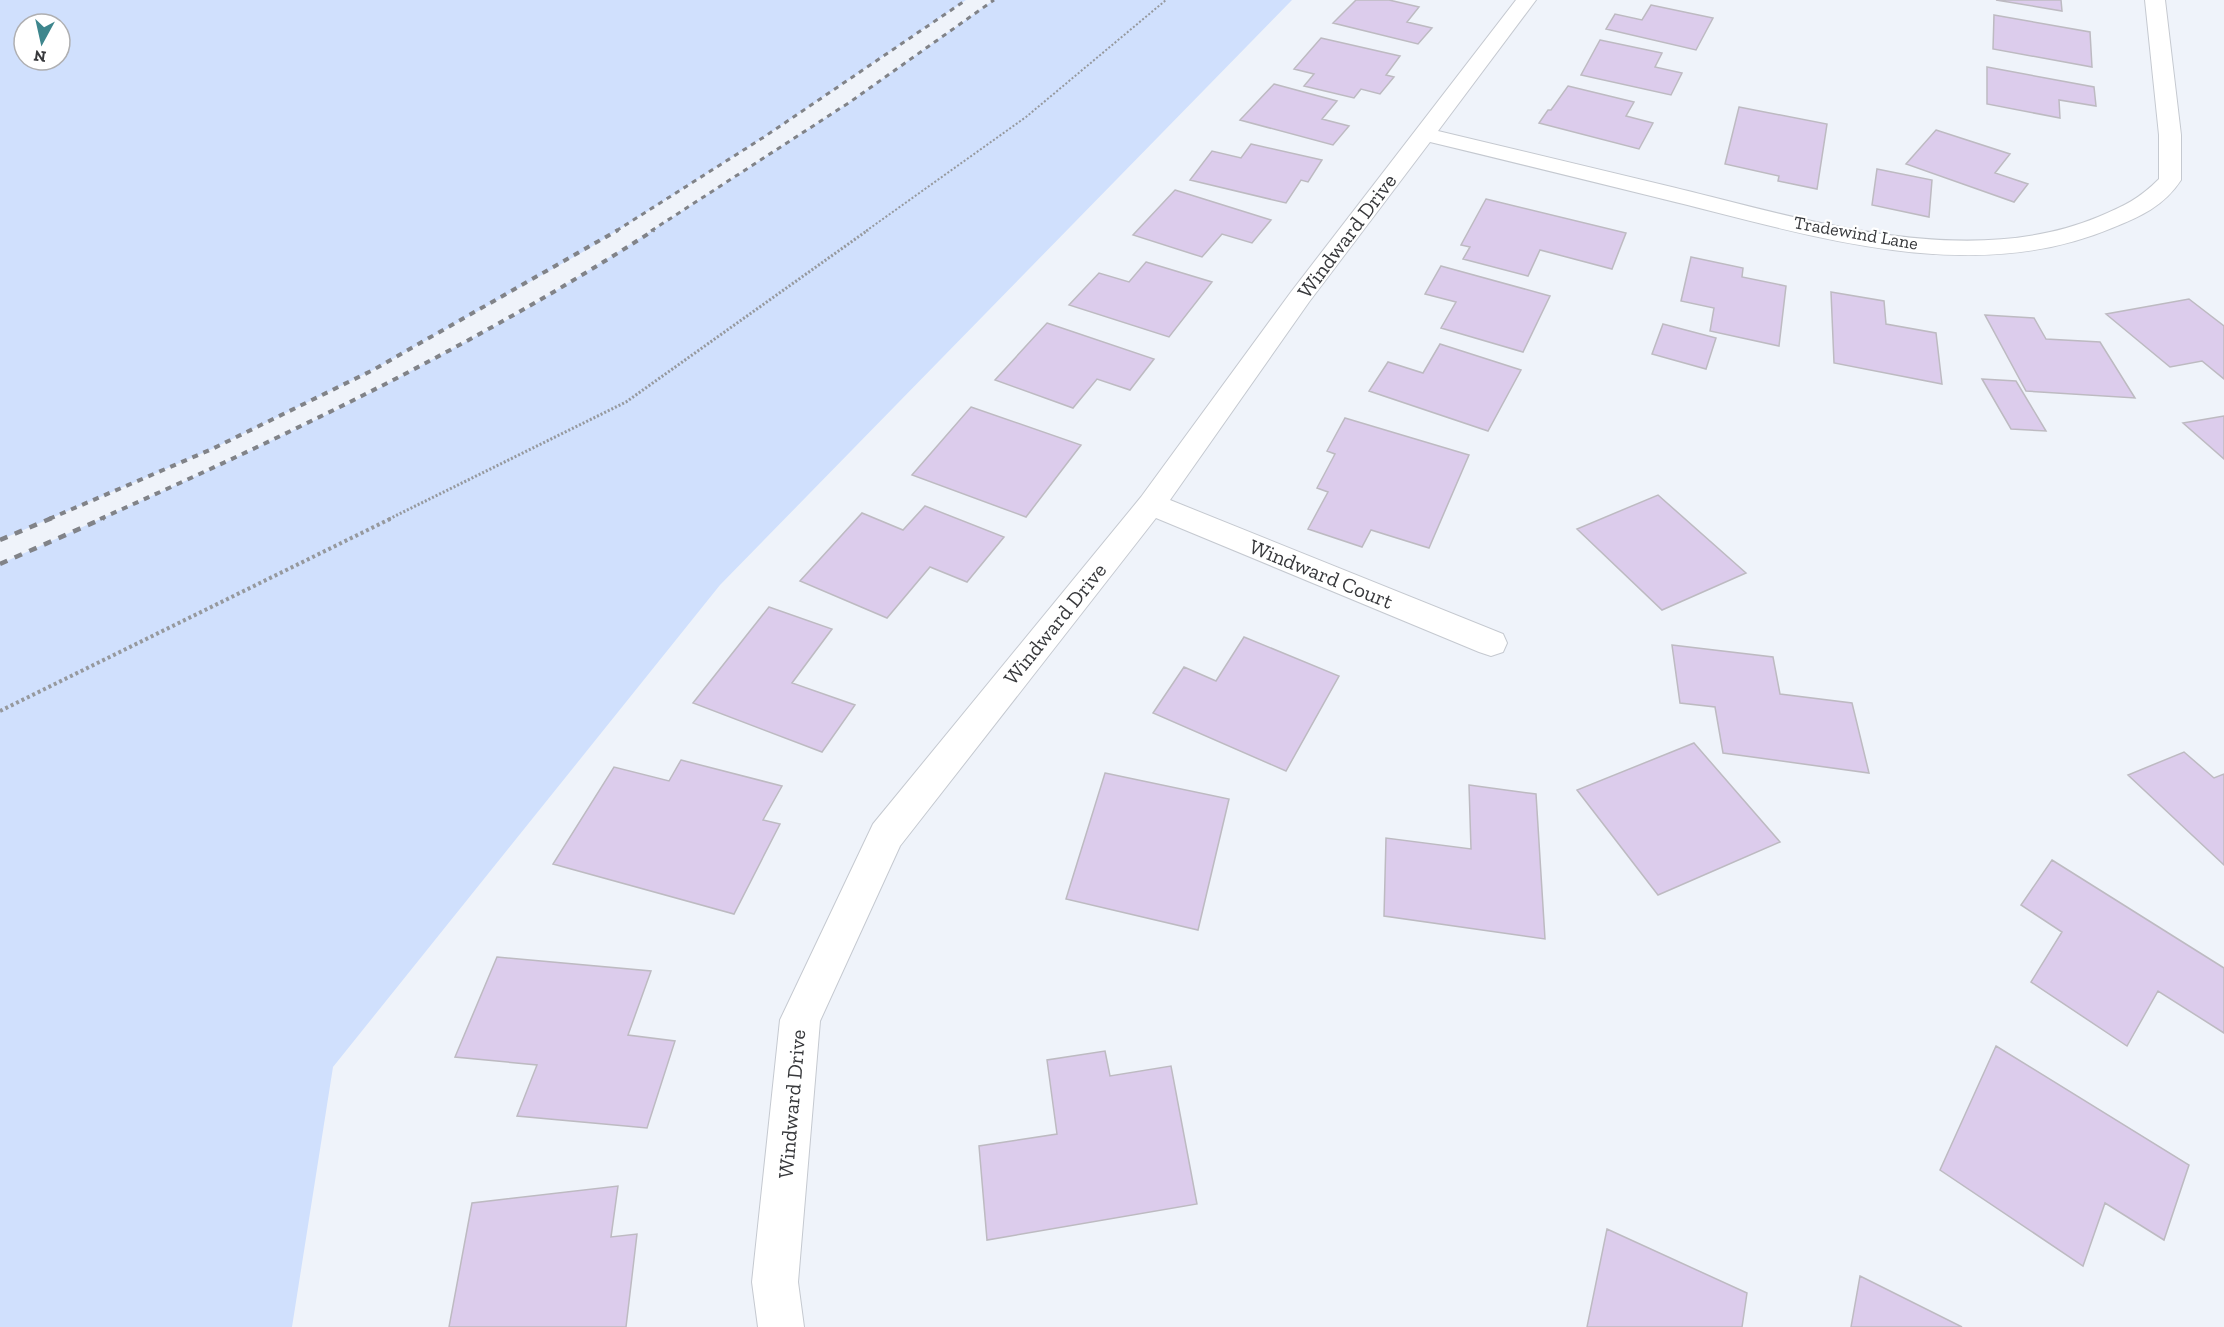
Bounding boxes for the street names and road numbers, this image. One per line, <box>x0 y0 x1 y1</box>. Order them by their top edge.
street label: Windward Drive <box>1292 168 1402 303</box>
street label: Tradewind Lane <box>1792 211 1920 255</box>
street label: Windward Court <box>1246 533 1397 614</box>
street label: Windward Drive <box>998 558 1111 690</box>
street label: Windward Drive <box>773 1028 810 1179</box>

